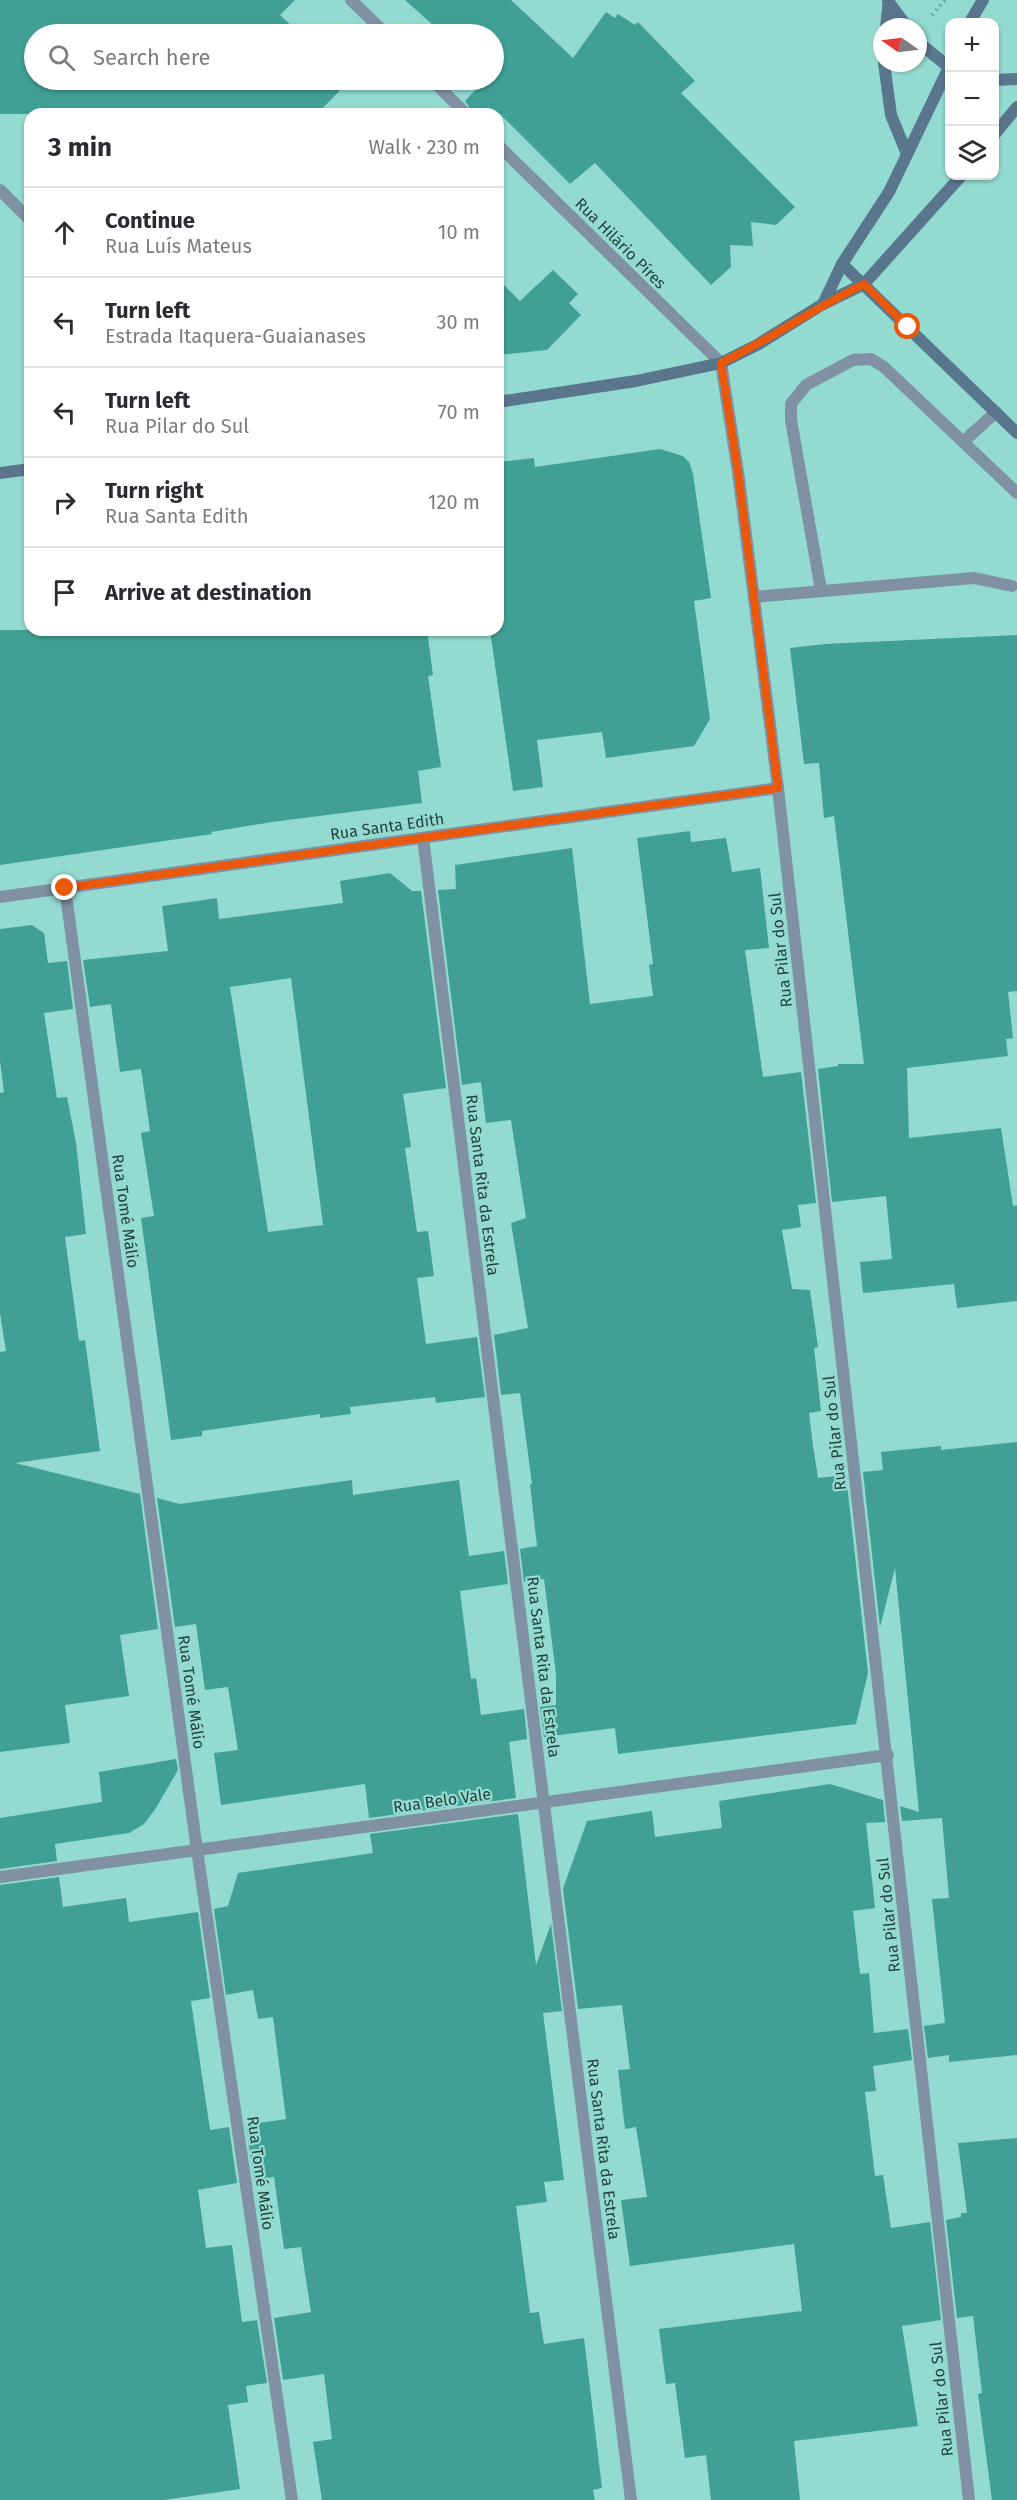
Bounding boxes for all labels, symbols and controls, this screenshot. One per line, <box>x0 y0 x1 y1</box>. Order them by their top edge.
north arrow <box>873 18 927 72</box>
map controls <box>945 18 999 180</box>
button: + <box>945 18 999 72</box>
search box <box>24 24 504 90</box>
icon: search <box>45 41 78 74</box>
text: Search here <box>93 44 211 71</box>
button: − <box>945 72 999 126</box>
button: layers <box>945 126 999 180</box>
text: 3 min <box>48 132 112 163</box>
text: Walk · 230 m <box>369 135 480 159</box>
street label: Rua Hilário Píres <box>571 194 670 293</box>
text: Continue <box>105 207 195 234</box>
icon: ahead <box>48 216 81 249</box>
text: 10 m <box>438 220 480 244</box>
text: Rua Luís Mateus <box>105 234 252 258</box>
text: Turn left <box>105 297 190 324</box>
icon: left <box>48 306 81 339</box>
text: 30 m <box>436 310 480 334</box>
route start <box>894 313 920 339</box>
text: Estrada Itaquera-Guaianases <box>105 324 366 348</box>
text: Turn left <box>105 387 190 414</box>
icon: left <box>48 396 81 429</box>
text: 70 m <box>438 400 480 424</box>
text: Rua Pilar do Sul <box>105 414 249 438</box>
text: Turn right <box>105 477 204 504</box>
icon: right <box>48 486 81 519</box>
text: 120 m <box>428 490 480 514</box>
text: Rua Santa Edith <box>105 504 249 528</box>
icon: arrive <box>48 576 81 609</box>
text: Arrive at destination <box>105 579 312 606</box>
street label: Rua Santa Edith <box>329 809 445 844</box>
route end <box>51 874 77 900</box>
street label: Rua Pilar do Sul <box>765 891 796 1008</box>
street label: Rua Santa Rita da Estrela <box>462 1094 503 1277</box>
street label: Rua Tomé Málio <box>108 1153 143 1269</box>
street label: Rua Pilar do Sul <box>819 1374 850 1491</box>
street label: Rua Santa Rita da Estrela <box>523 1576 564 1759</box>
street label: Rua Tomé Málio <box>174 1634 209 1750</box>
street label: Rua Belo Vale <box>392 1784 492 1817</box>
street label: Rua Pilar do Sul <box>873 1856 904 1973</box>
street label: Rua Santa Rita da Estrela <box>583 2058 624 2241</box>
street label: Rua Tomé Málio <box>243 2115 278 2231</box>
street label: Rua Pilar do Sul <box>926 2340 957 2457</box>

